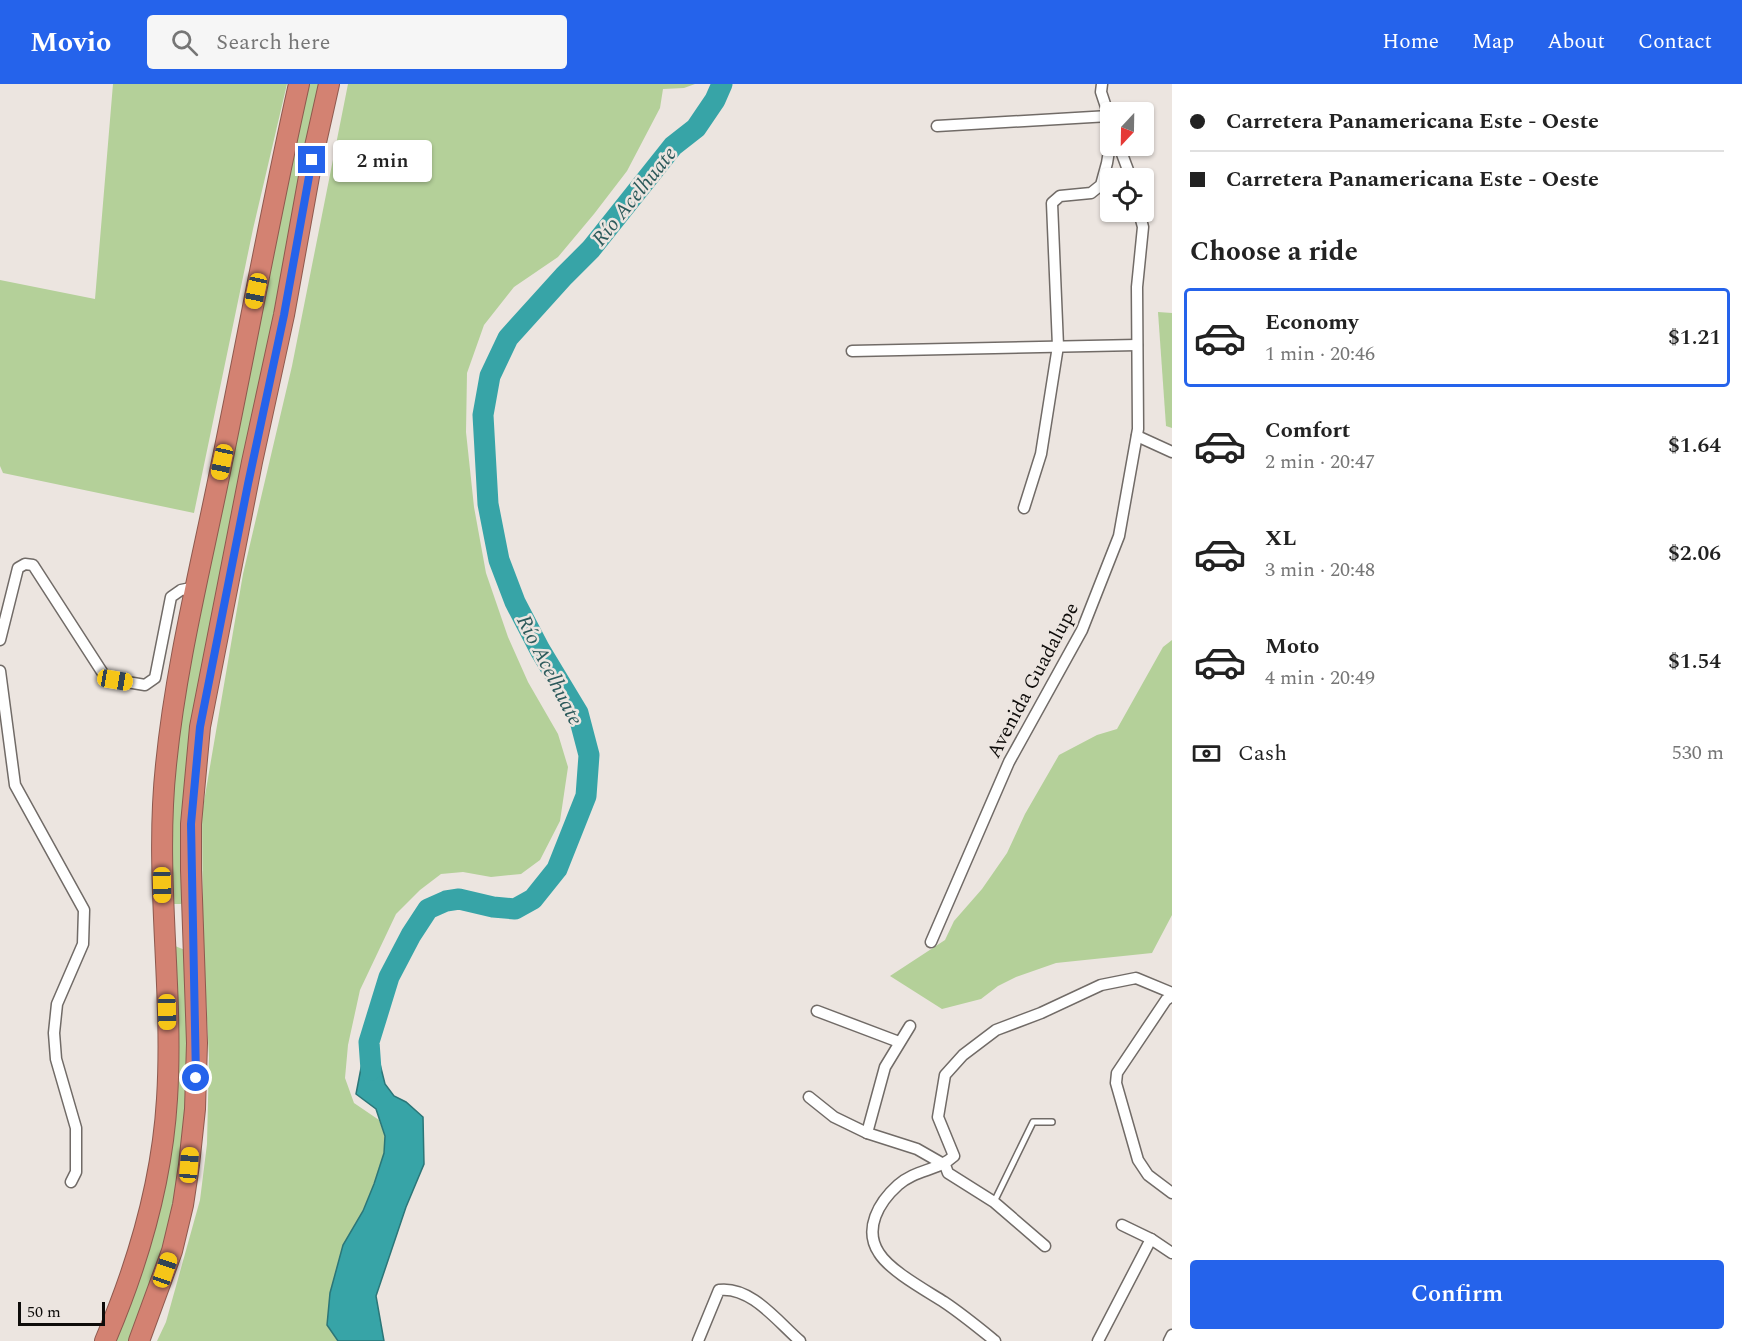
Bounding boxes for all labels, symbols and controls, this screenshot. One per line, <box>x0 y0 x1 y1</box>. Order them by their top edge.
search box <box>147 15 567 69</box>
text: Movio <box>30 21 111 64</box>
icon: search <box>168 26 201 59</box>
text: Search here <box>216 26 330 59</box>
text: Home <box>1382 26 1439 58</box>
text: Map <box>1472 26 1514 58</box>
text: About <box>1547 26 1605 58</box>
text: Contact <box>1638 26 1712 58</box>
north arrow <box>1100 102 1154 156</box>
map controls <box>1100 102 1154 222</box>
text: Carretera Panamericana Este - Oeste <box>1226 105 1599 138</box>
callout: 2 min <box>333 139 432 181</box>
water label: Río Acelhuate <box>584 140 685 253</box>
route end <box>298 146 325 173</box>
text: 2 min <box>357 146 408 176</box>
text: Carretera Panamericana Este - Oeste <box>1226 163 1599 196</box>
button: locate <box>1100 168 1154 222</box>
text: Choose a ride <box>1190 231 1358 273</box>
car <box>243 272 269 310</box>
text: Economy <box>1265 306 1358 339</box>
icon: car <box>1193 311 1247 365</box>
text: $1.21 <box>1668 321 1721 354</box>
text: 1 min · 20:46 <box>1265 339 1375 369</box>
text: Comfort <box>1265 414 1350 447</box>
icon: car <box>1193 419 1247 473</box>
text: $1.64 <box>1668 429 1721 462</box>
car <box>209 443 235 481</box>
text: 2 min · 20:47 <box>1265 447 1375 477</box>
text: XL <box>1265 522 1296 555</box>
icon: car <box>1193 527 1247 581</box>
text: $2.06 <box>1668 537 1721 570</box>
text: 3 min · 20:48 <box>1265 555 1375 585</box>
street label: Avenida Guadalupe <box>979 597 1087 764</box>
water label: Río Acelhuate <box>508 610 591 731</box>
text: Moto <box>1265 630 1319 663</box>
icon: car <box>1193 635 1247 689</box>
text: $1.54 <box>1668 645 1721 678</box>
text: 4 min · 20:49 <box>1265 663 1375 693</box>
car <box>96 668 134 692</box>
icon: cash <box>1190 737 1223 770</box>
text: Cash <box>1238 737 1287 770</box>
text: 530 m <box>1672 738 1724 768</box>
car <box>153 867 171 903</box>
car <box>158 994 176 1030</box>
route start <box>182 1064 209 1091</box>
car <box>178 1146 200 1184</box>
car <box>151 1250 179 1290</box>
button: Confirm <box>1190 1260 1724 1329</box>
scale bar <box>18 1299 105 1326</box>
text: 50 m <box>27 1300 61 1324</box>

